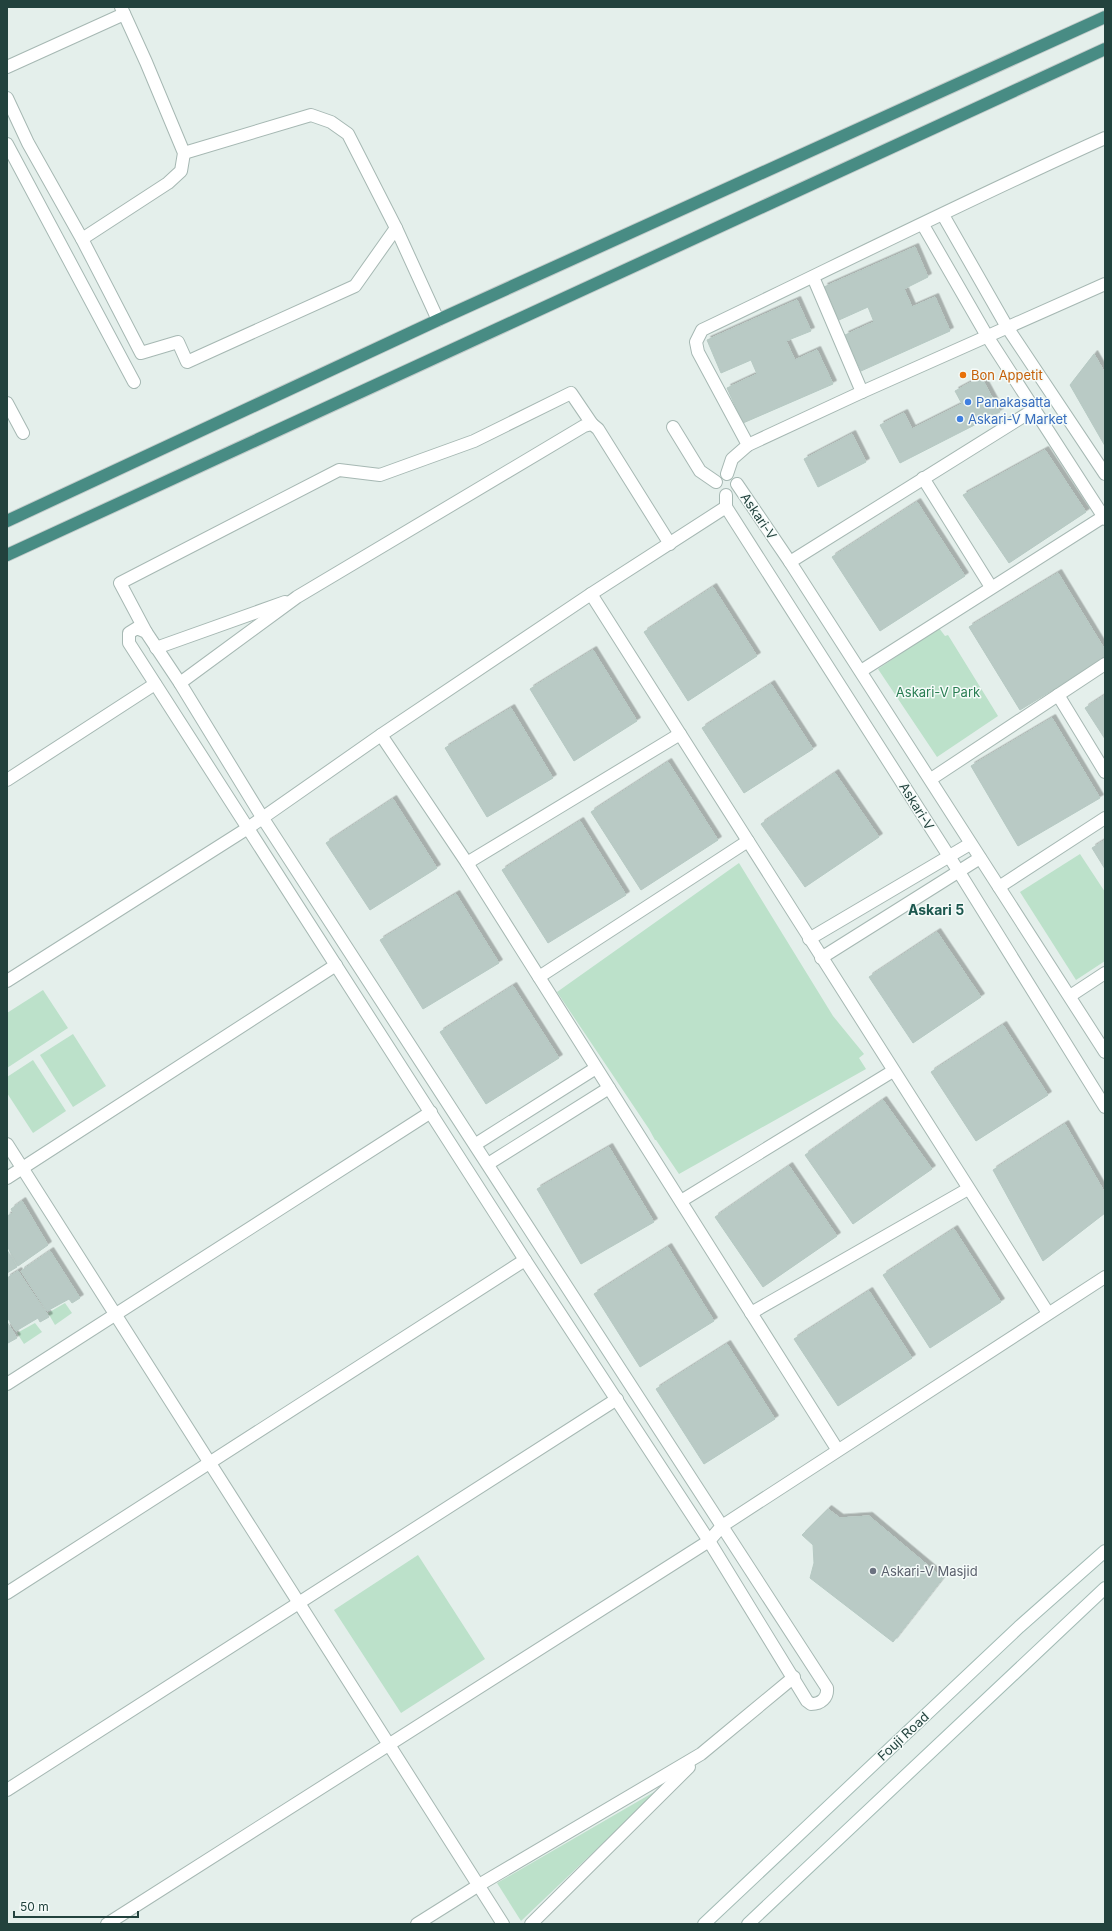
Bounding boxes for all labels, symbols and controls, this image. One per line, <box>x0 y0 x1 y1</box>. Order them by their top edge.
place label: Bon Appetit <box>971 367 1043 383</box>
marker: Bon Appetit <box>958 370 968 380</box>
place label: Panakasatta <box>976 394 1051 410</box>
marker: Panakasatta <box>963 397 973 407</box>
place label: Askari-V Market <box>968 411 1067 427</box>
marker: Askari-V Market <box>955 414 965 424</box>
street label: Askari-V <box>738 490 780 542</box>
park label: Askari-V Park <box>896 684 980 700</box>
street label: Askari-V <box>896 779 938 833</box>
district label: Askari 5 <box>908 901 964 918</box>
place label: Askari-V Masjid <box>881 1563 978 1579</box>
marker: Askari-V Masjid <box>868 1566 878 1576</box>
street label: Fouji Road <box>874 1708 932 1764</box>
scale bar <box>14 1893 138 1919</box>
text: 50 m <box>20 1899 49 1914</box>

